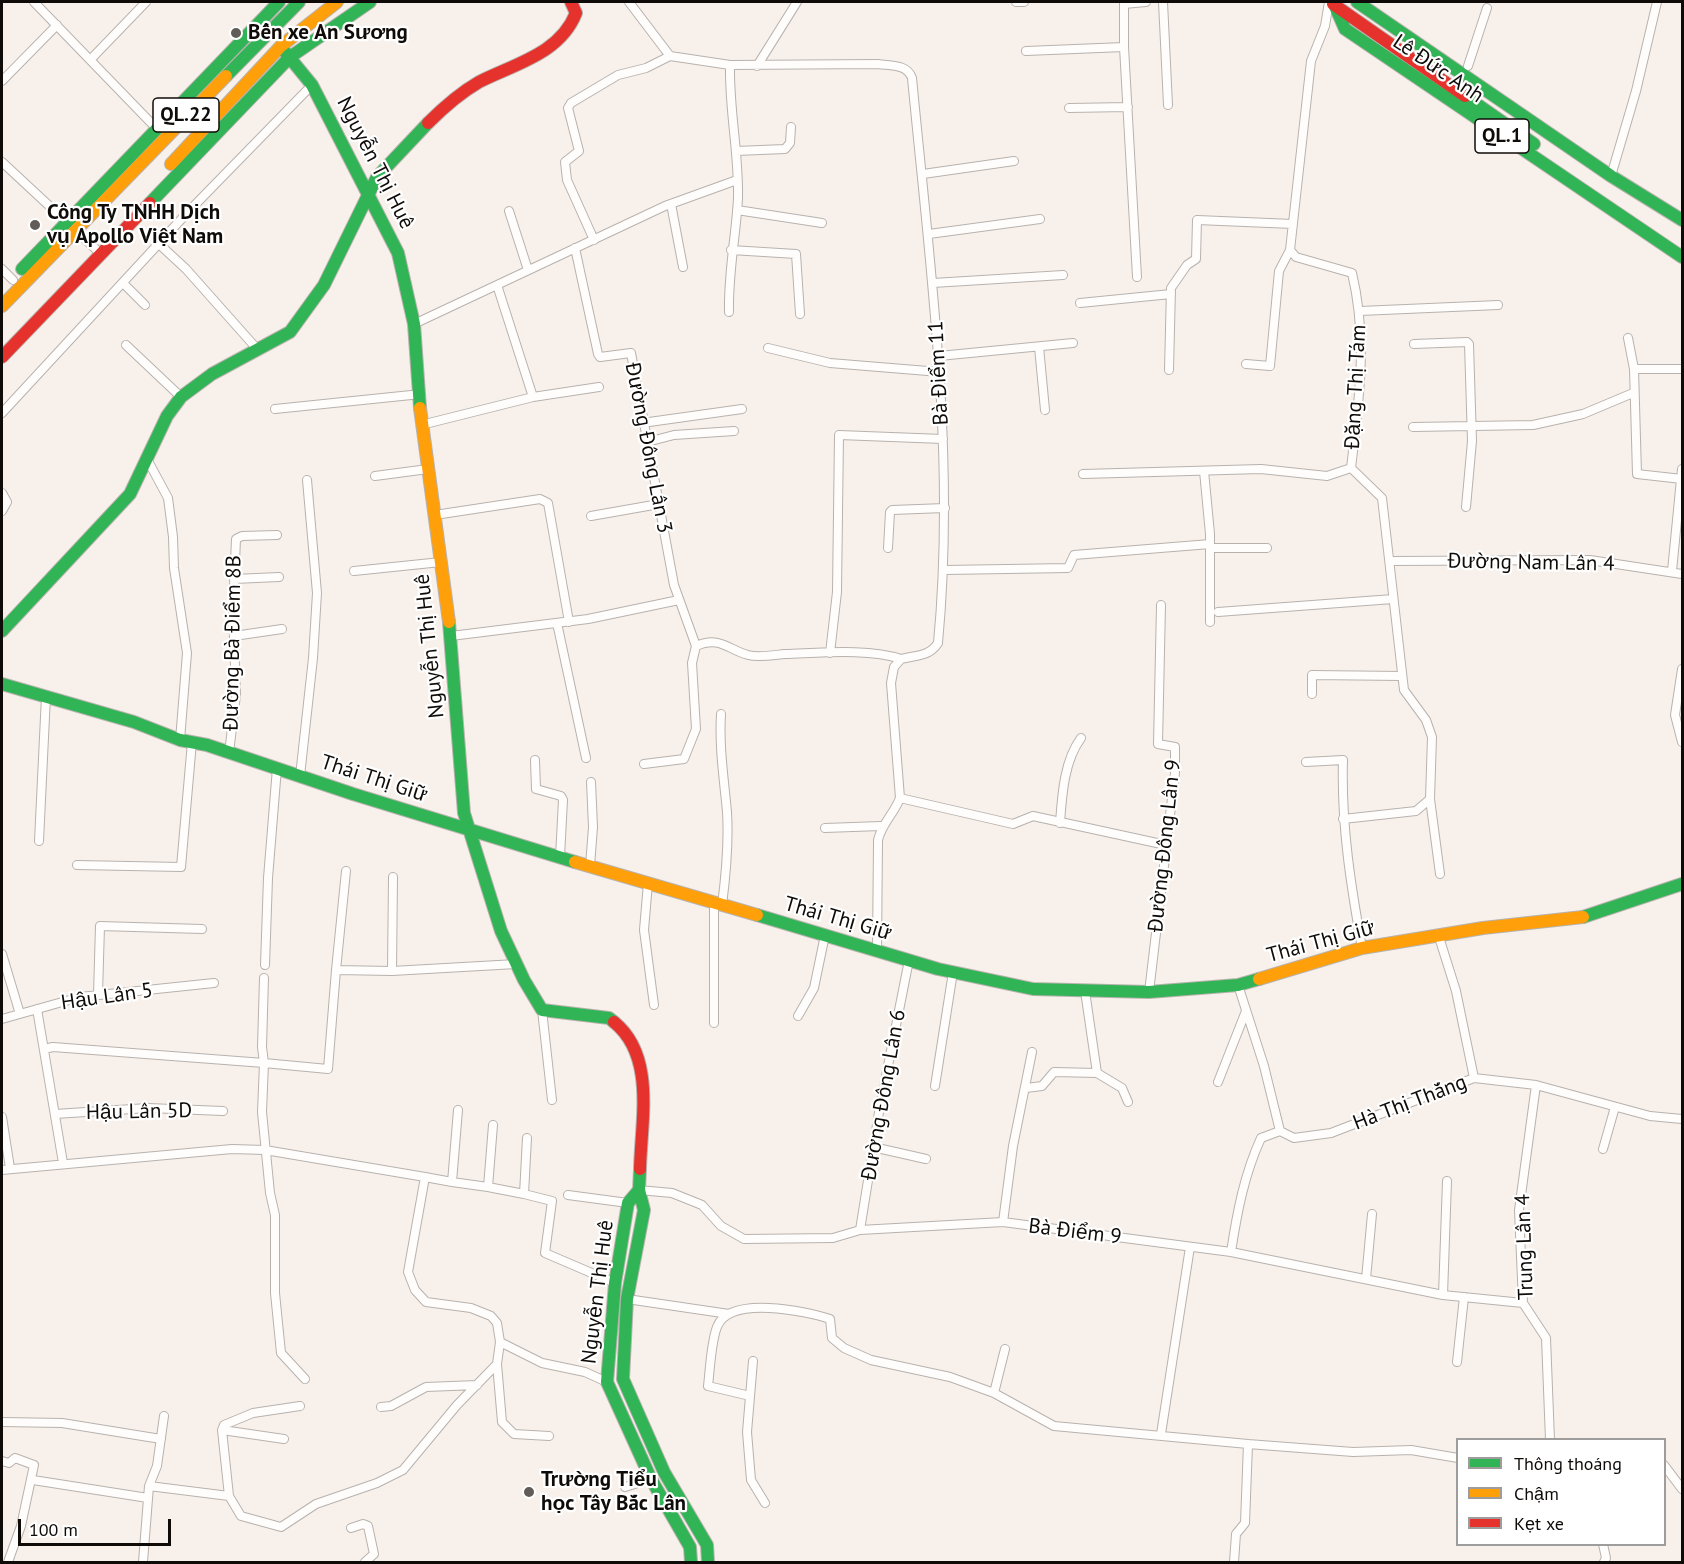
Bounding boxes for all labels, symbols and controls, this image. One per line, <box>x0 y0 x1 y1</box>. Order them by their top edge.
place label: Bến xe An Sương <box>248 20 408 46</box>
marker: Bến xe An Sương <box>229 26 243 40</box>
street label: Lê Đức Anh <box>1388 29 1488 109</box>
street label: Nguyễn Thị Huê <box>331 93 419 233</box>
road number: QL.22 <box>153 98 219 132</box>
road number: QL.1 <box>1475 119 1529 153</box>
place label: Công Ty TNHH Dịch vụ Apollo Việt Nam <box>47 200 223 250</box>
marker: Công Ty TNHH Dịch vụ Apollo Việt Nam <box>28 218 42 232</box>
street label: Bà Điểm 11 <box>924 320 954 426</box>
street label: Đặng Thị Tám <box>1340 324 1372 450</box>
street label: Đường Đông Lân 3 <box>619 361 677 535</box>
street label: Đường Nam Lân 4 <box>1447 549 1615 577</box>
street label: Đường Bà Điểm 8B <box>219 555 247 731</box>
street label: Nguyễn Thị Huê <box>410 573 450 719</box>
street label: Thái Thị Giữ <box>317 750 431 808</box>
street label: Đường Đông Lân 9 <box>1143 759 1187 933</box>
street label: Thái Thị Giữ <box>781 892 895 946</box>
street label: Thái Thị Giữ <box>1264 915 1378 969</box>
street label: Hậu Lân 5 <box>59 978 155 1016</box>
street label: Đường Đông Lân 6 <box>857 1007 911 1183</box>
street label: Hà Thị Thắng <box>1350 1070 1470 1136</box>
street label: Hậu Lân 5D <box>86 1098 192 1126</box>
street label: Trung Lân 4 <box>1511 1194 1539 1300</box>
street label: Bà Điểm 9 <box>1027 1214 1123 1250</box>
street label: Nguyễn Thị Huê <box>577 1219 619 1365</box>
legend <box>1456 1438 1666 1546</box>
text: Thông thoáng <box>1514 1452 1622 1475</box>
place label: Trường Tiểu học Tây Bắc Lân <box>541 1467 686 1517</box>
text: Chậm <box>1514 1482 1559 1505</box>
marker: Trường Tiểu học Tây Bắc Lân <box>522 1485 536 1499</box>
scale bar <box>21 1507 174 1545</box>
text: Kẹt xe <box>1514 1512 1564 1535</box>
text: 100 m <box>29 1518 78 1541</box>

